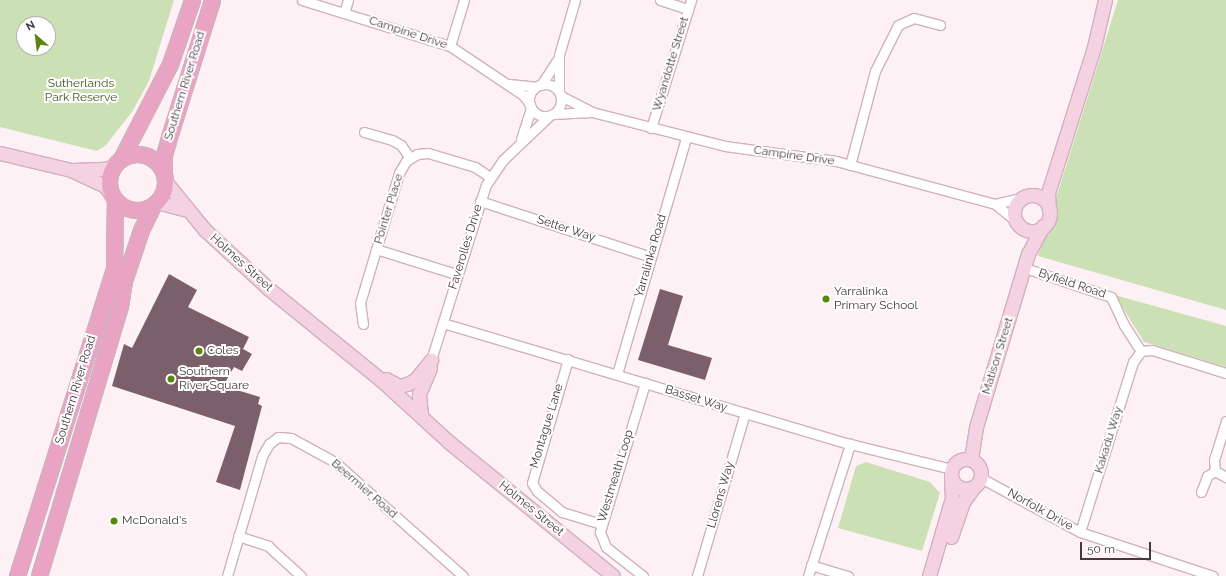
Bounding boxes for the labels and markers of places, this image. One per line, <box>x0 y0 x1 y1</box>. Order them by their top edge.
place label: Yarralinka Primary School <box>834 285 918 313</box>
marker: Yarralinka Primary School <box>821 294 831 304</box>
place label: Coles <box>207 344 238 358</box>
marker: Coles <box>194 346 204 356</box>
place label: Southern River Square <box>179 365 249 393</box>
marker: Southern River Square <box>166 374 176 384</box>
place label: McDonald's <box>122 514 187 528</box>
marker: McDonald's <box>109 516 119 526</box>

